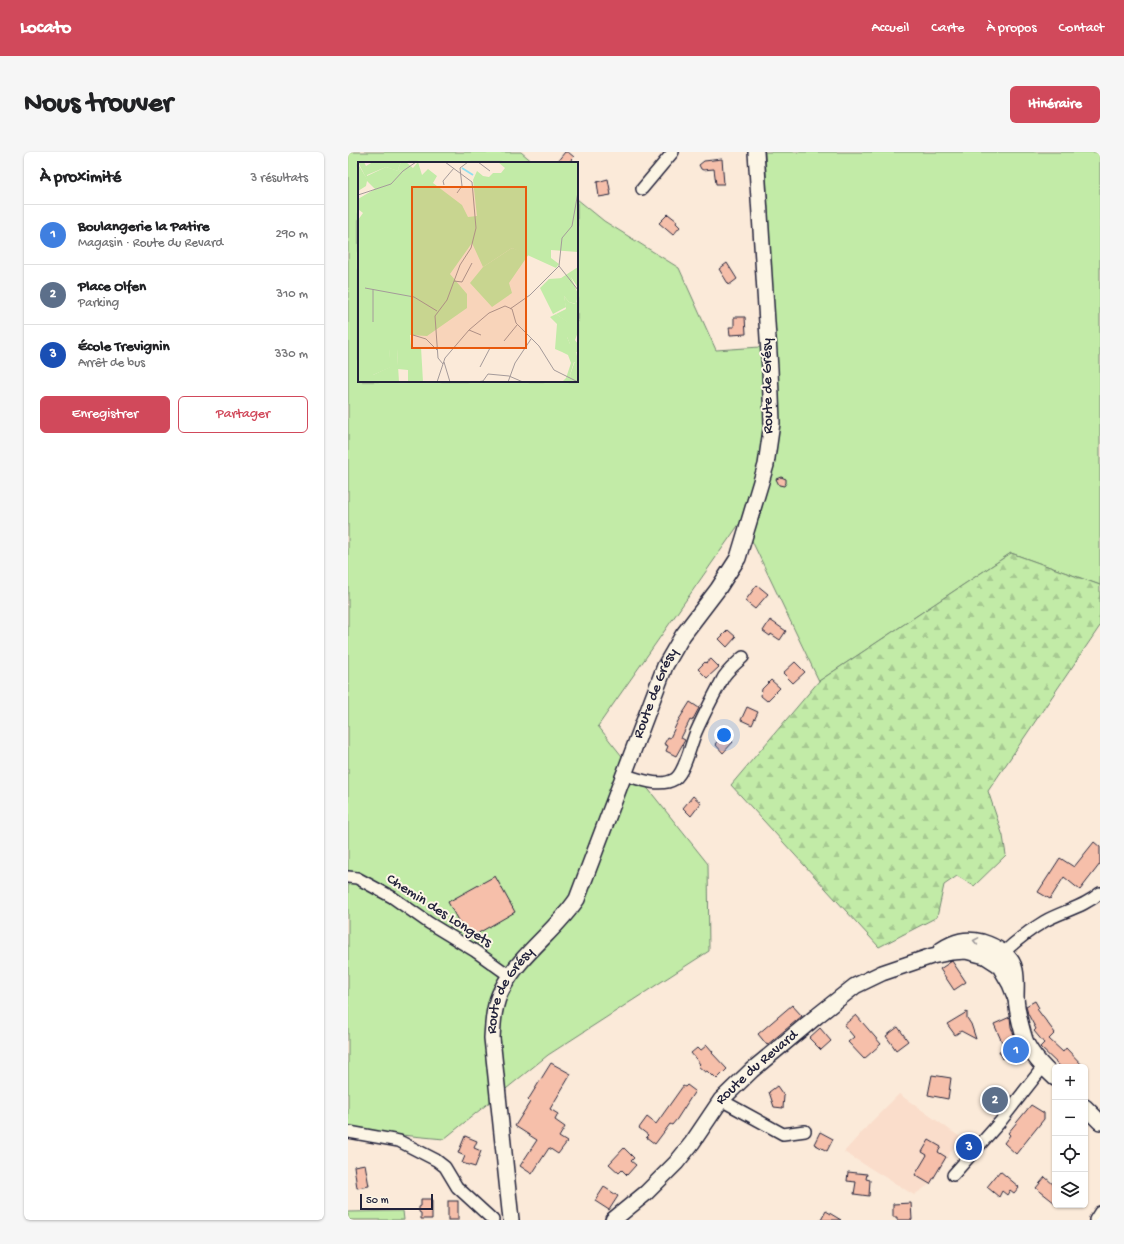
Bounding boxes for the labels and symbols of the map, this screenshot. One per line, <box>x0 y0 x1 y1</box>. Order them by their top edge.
inset map <box>358 162 578 382</box>
street label: Route de Grésy <box>758 337 778 434</box>
street label: Route de Grésy <box>629 645 683 741</box>
your location <box>714 725 734 745</box>
street label: Chemin des Longets <box>383 870 496 952</box>
one-way arrow <box>973 937 979 946</box>
street label: Route de Grésy <box>483 943 539 1034</box>
street label: Route du Revard <box>712 1026 803 1109</box>
pin: 1 <box>1003 1035 1029 1065</box>
pin: 2 <box>982 1085 1008 1115</box>
pin: 3 <box>956 1132 982 1162</box>
scale bar <box>360 1192 433 1211</box>

